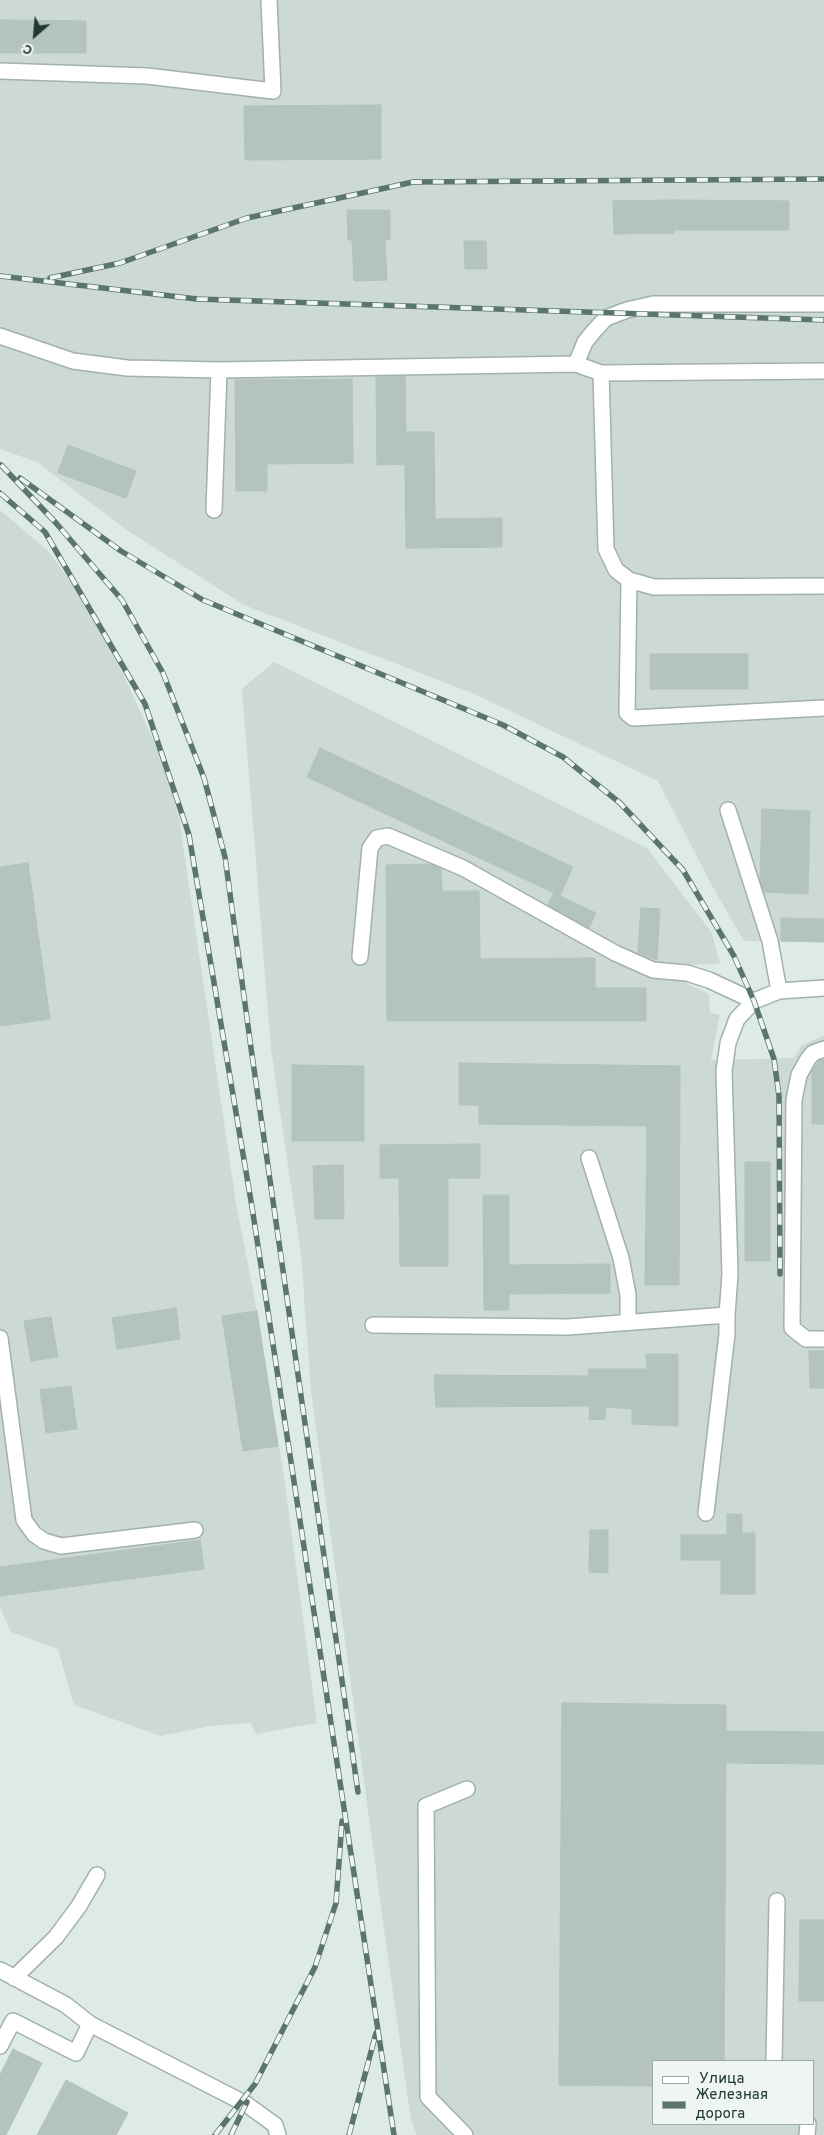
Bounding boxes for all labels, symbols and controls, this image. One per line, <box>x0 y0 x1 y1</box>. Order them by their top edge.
north arrow <box>10 10 60 60</box>
text: С <box>20 39 36 58</box>
legend <box>652 2060 814 2125</box>
text: Улица <box>699 2070 744 2089</box>
text: Железная дорога <box>696 2086 768 2124</box>

